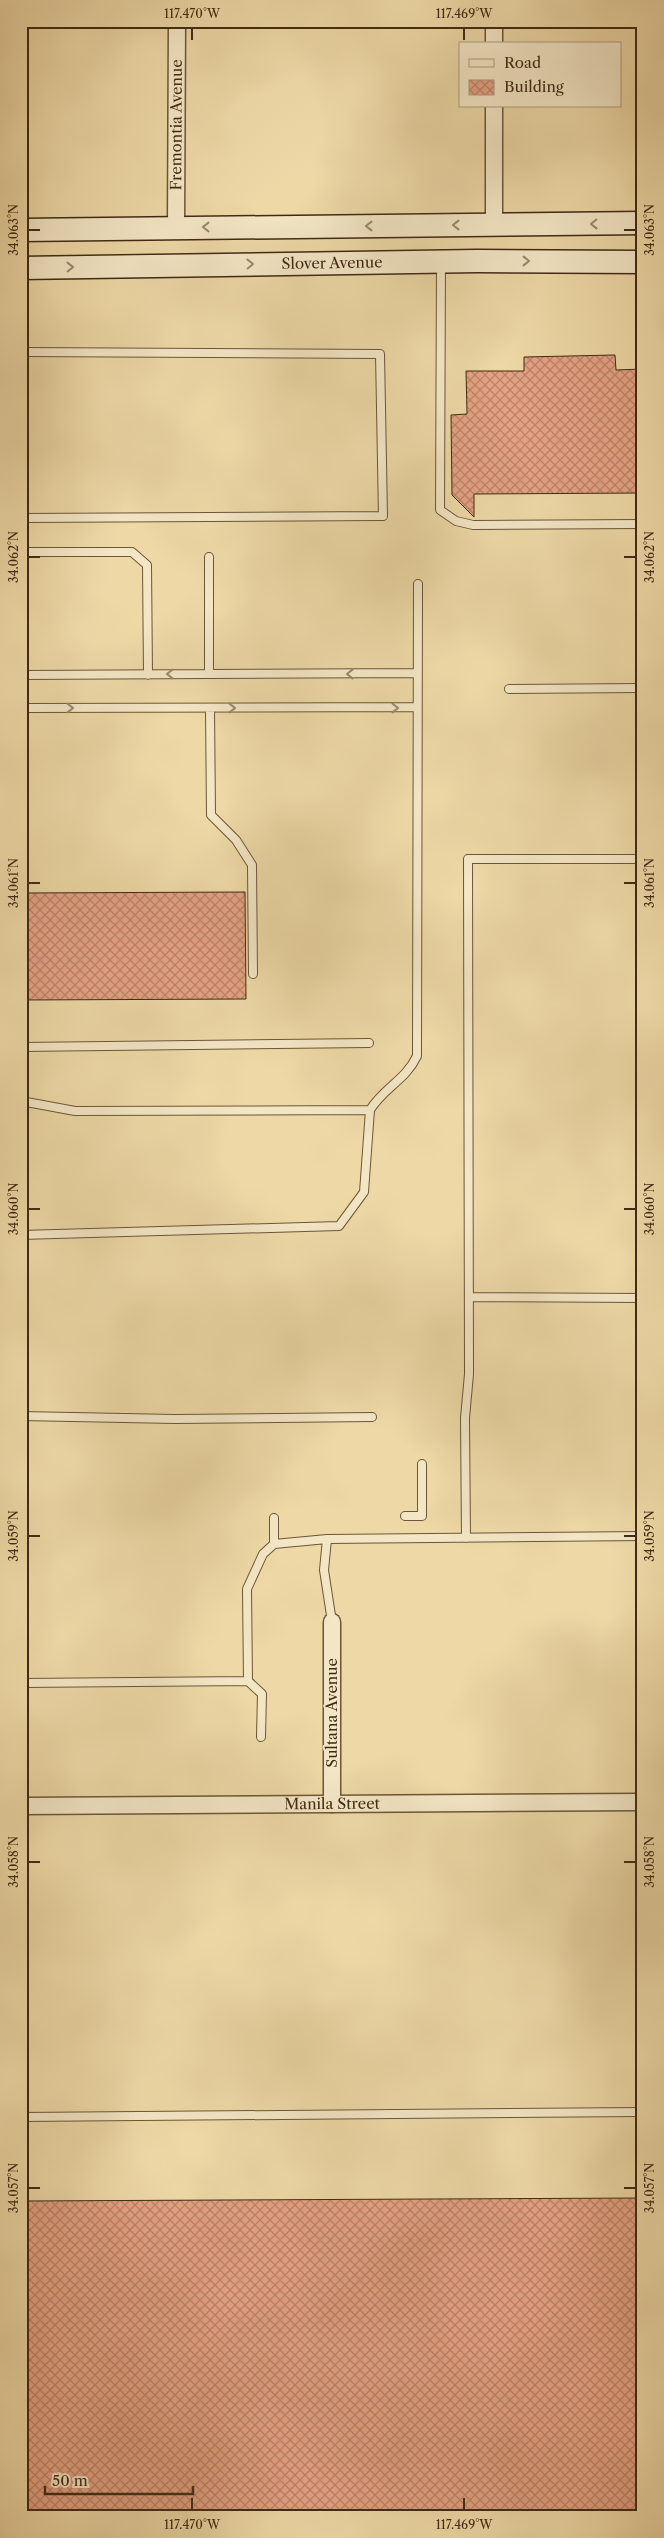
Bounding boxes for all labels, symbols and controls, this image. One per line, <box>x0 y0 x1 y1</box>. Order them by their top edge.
text: 117.470°W <box>164 6 221 21</box>
text: 117.469°W <box>436 6 493 21</box>
legend <box>459 42 622 108</box>
text: Road <box>504 53 541 72</box>
street label: Fremontia Avenue <box>166 59 186 191</box>
text: Building <box>504 77 564 96</box>
text: 34.063°N <box>6 204 21 256</box>
text: 34.063°N <box>642 204 657 256</box>
one-way arrow <box>590 219 598 229</box>
one-way arrow <box>451 220 459 230</box>
one-way arrow <box>364 221 372 231</box>
one-way arrow <box>202 222 210 232</box>
street label: Slover Avenue <box>281 252 383 273</box>
one-way arrow <box>522 256 530 267</box>
one-way arrow <box>246 259 254 269</box>
one-way arrow <box>66 262 74 272</box>
text: 34.062°N <box>6 531 21 583</box>
text: 34.062°N <box>642 531 657 583</box>
one-way arrow <box>346 668 354 679</box>
one-way arrow <box>166 669 174 679</box>
one-way arrow <box>391 702 399 713</box>
one-way arrow <box>66 703 74 713</box>
one-way arrow <box>229 703 237 713</box>
text: 34.061°N <box>6 858 21 908</box>
text: 34.061°N <box>642 858 657 908</box>
text: 34.060°N <box>6 1183 21 1235</box>
text: 34.060°N <box>642 1183 657 1235</box>
text: 34.059°N <box>6 1510 21 1562</box>
text: 34.059°N <box>642 1510 657 1562</box>
street label: Sultana Avenue <box>322 1658 341 1768</box>
street label: Manila Street <box>284 1794 381 1813</box>
text: 34.058°N <box>6 1836 21 1888</box>
text: 34.058°N <box>642 1836 657 1888</box>
text: 34.057°N <box>6 2163 21 2213</box>
text: 34.057°N <box>642 2163 657 2213</box>
scale bar <box>45 2463 192 2495</box>
text: 50 m <box>52 2471 88 2490</box>
text: 117.470°W <box>164 2517 221 2532</box>
text: 117.469°W <box>436 2517 493 2532</box>

